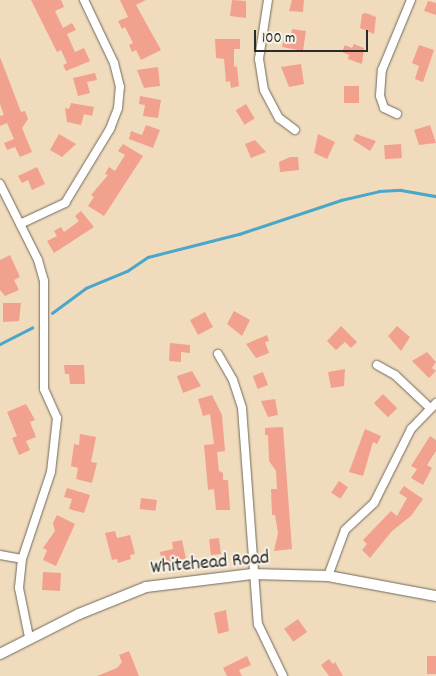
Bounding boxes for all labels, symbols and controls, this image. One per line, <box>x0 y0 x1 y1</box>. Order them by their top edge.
scale bar <box>256 20 370 52</box>
text: 100 m <box>262 28 295 50</box>
street label: Whitehead Road <box>150 547 270 581</box>

